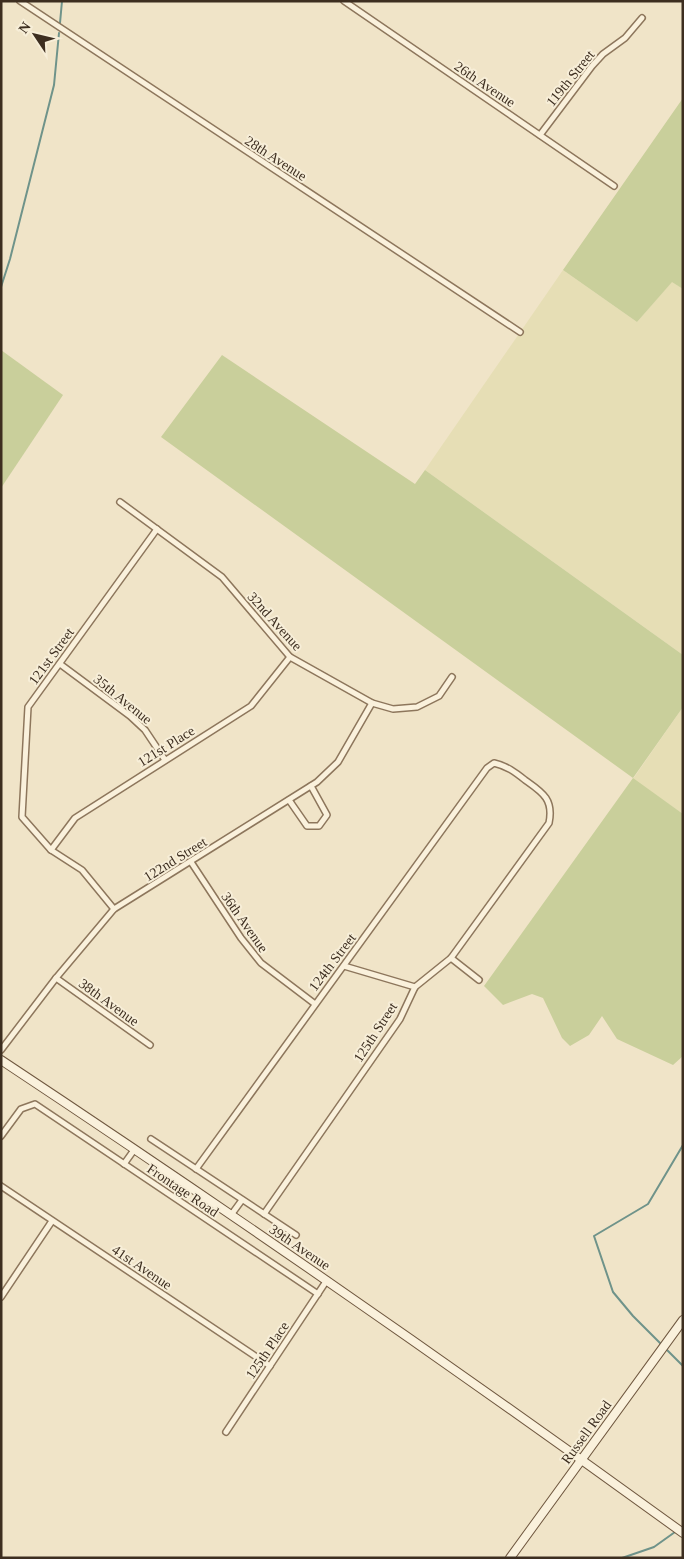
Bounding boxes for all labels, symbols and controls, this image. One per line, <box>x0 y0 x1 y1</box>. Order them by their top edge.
north arrow <box>10 10 60 60</box>
text: N <box>16 19 34 36</box>
street label: 119th Street <box>543 47 598 109</box>
street label: 26th Avenue <box>451 59 518 110</box>
street label: 28th Avenue <box>242 133 309 184</box>
street label: 32nd Avenue <box>245 589 305 654</box>
street label: 121st Street <box>26 625 77 688</box>
street label: 35th Avenue <box>91 671 155 727</box>
street label: 121st Place <box>135 723 197 770</box>
street label: 122nd Street <box>141 834 210 885</box>
street label: 36th Avenue <box>218 889 271 955</box>
street label: 124th Street <box>306 931 359 994</box>
street label: 38th Avenue <box>76 976 141 1029</box>
street label: 125th Street <box>351 1000 400 1065</box>
street label: Frontage Road <box>144 1161 221 1220</box>
street label: 39th Avenue <box>266 1222 333 1273</box>
street label: 41st Avenue <box>109 1242 174 1293</box>
street label: 125th Place <box>243 1319 292 1382</box>
street label: Russell Road <box>559 1398 614 1467</box>

